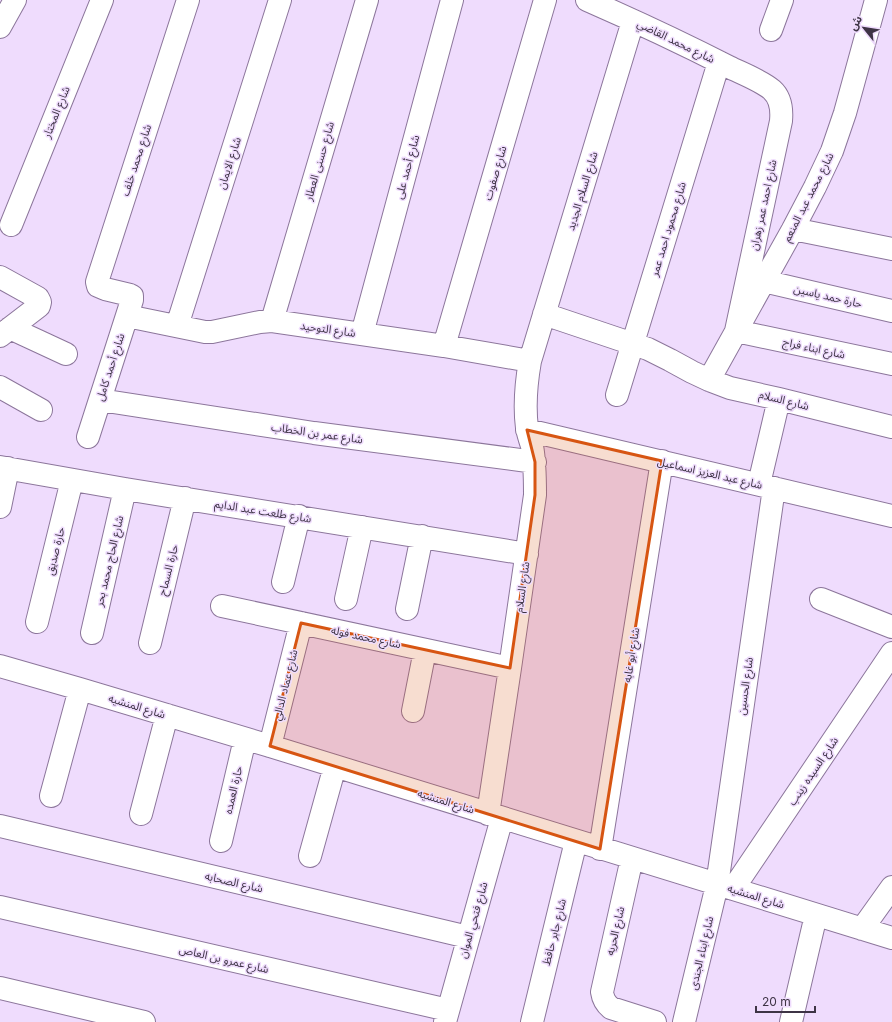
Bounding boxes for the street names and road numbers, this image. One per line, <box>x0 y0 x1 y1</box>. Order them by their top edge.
street label: شارع محمد القاضي <box>634 16 717 68</box>
street label: شارع المختار <box>39 84 74 141</box>
street label: شارع حسنى العطار <box>301 120 338 203</box>
street label: شارع محمد خلف <box>118 122 155 198</box>
street label: شارع أحمد على <box>392 133 423 201</box>
street label: شارع الايمان <box>214 135 245 191</box>
street label: شارع صفوت <box>481 144 511 202</box>
street label: شارع السلام الجديد <box>563 149 602 232</box>
street label: شارع محمد عبد المنعم <box>779 150 839 245</box>
street label: شارع احمد عمر زهران <box>747 158 781 252</box>
street label: شارع محمود احمد عمر <box>647 180 690 279</box>
street label: حارة حمد ياسين <box>792 281 864 311</box>
street label: شارع التوحيد <box>299 318 357 341</box>
street label: شارع أحمد كامل <box>92 331 129 403</box>
street label: شارع ابناء فراج <box>781 335 847 362</box>
street label: شارع السلام <box>757 387 811 414</box>
street label: شارع عمر بن الخطاب <box>270 420 364 447</box>
street label: شارع عبد العزيز اسماعيل <box>656 454 764 493</box>
street label: شارع طلعت عبد الدايم <box>213 496 313 528</box>
street label: شارع الحاج محمد بحر <box>92 514 127 609</box>
street label: حارة صديق <box>42 525 68 576</box>
street label: حارة السماح <box>155 542 182 597</box>
street label: شارع السلام <box>511 560 534 614</box>
street label: شارع محمد فوله <box>330 623 403 652</box>
street label: شارع أبو غابه <box>620 626 643 684</box>
street label: شارع عماد الدالي <box>269 648 303 723</box>
street label: شارع الحسين <box>734 656 757 716</box>
street label: شارع المنشيه <box>106 691 168 722</box>
street label: شارع السيده زينب <box>785 734 842 808</box>
street label: حارة العمده <box>221 764 245 815</box>
street label: شارع المنشيه <box>415 786 477 817</box>
street label: شارع الصحابه <box>203 869 265 897</box>
street label: شارع فتحي الموان <box>455 880 493 961</box>
street label: شارع المنشيه <box>725 881 787 912</box>
street label: شارع جابر حافظ <box>539 897 570 967</box>
street label: شارع الحريه <box>603 905 628 957</box>
street label: شارع ابناء الجندى <box>686 914 717 991</box>
street label: شارع عمرو بن العاص <box>178 942 271 977</box>

